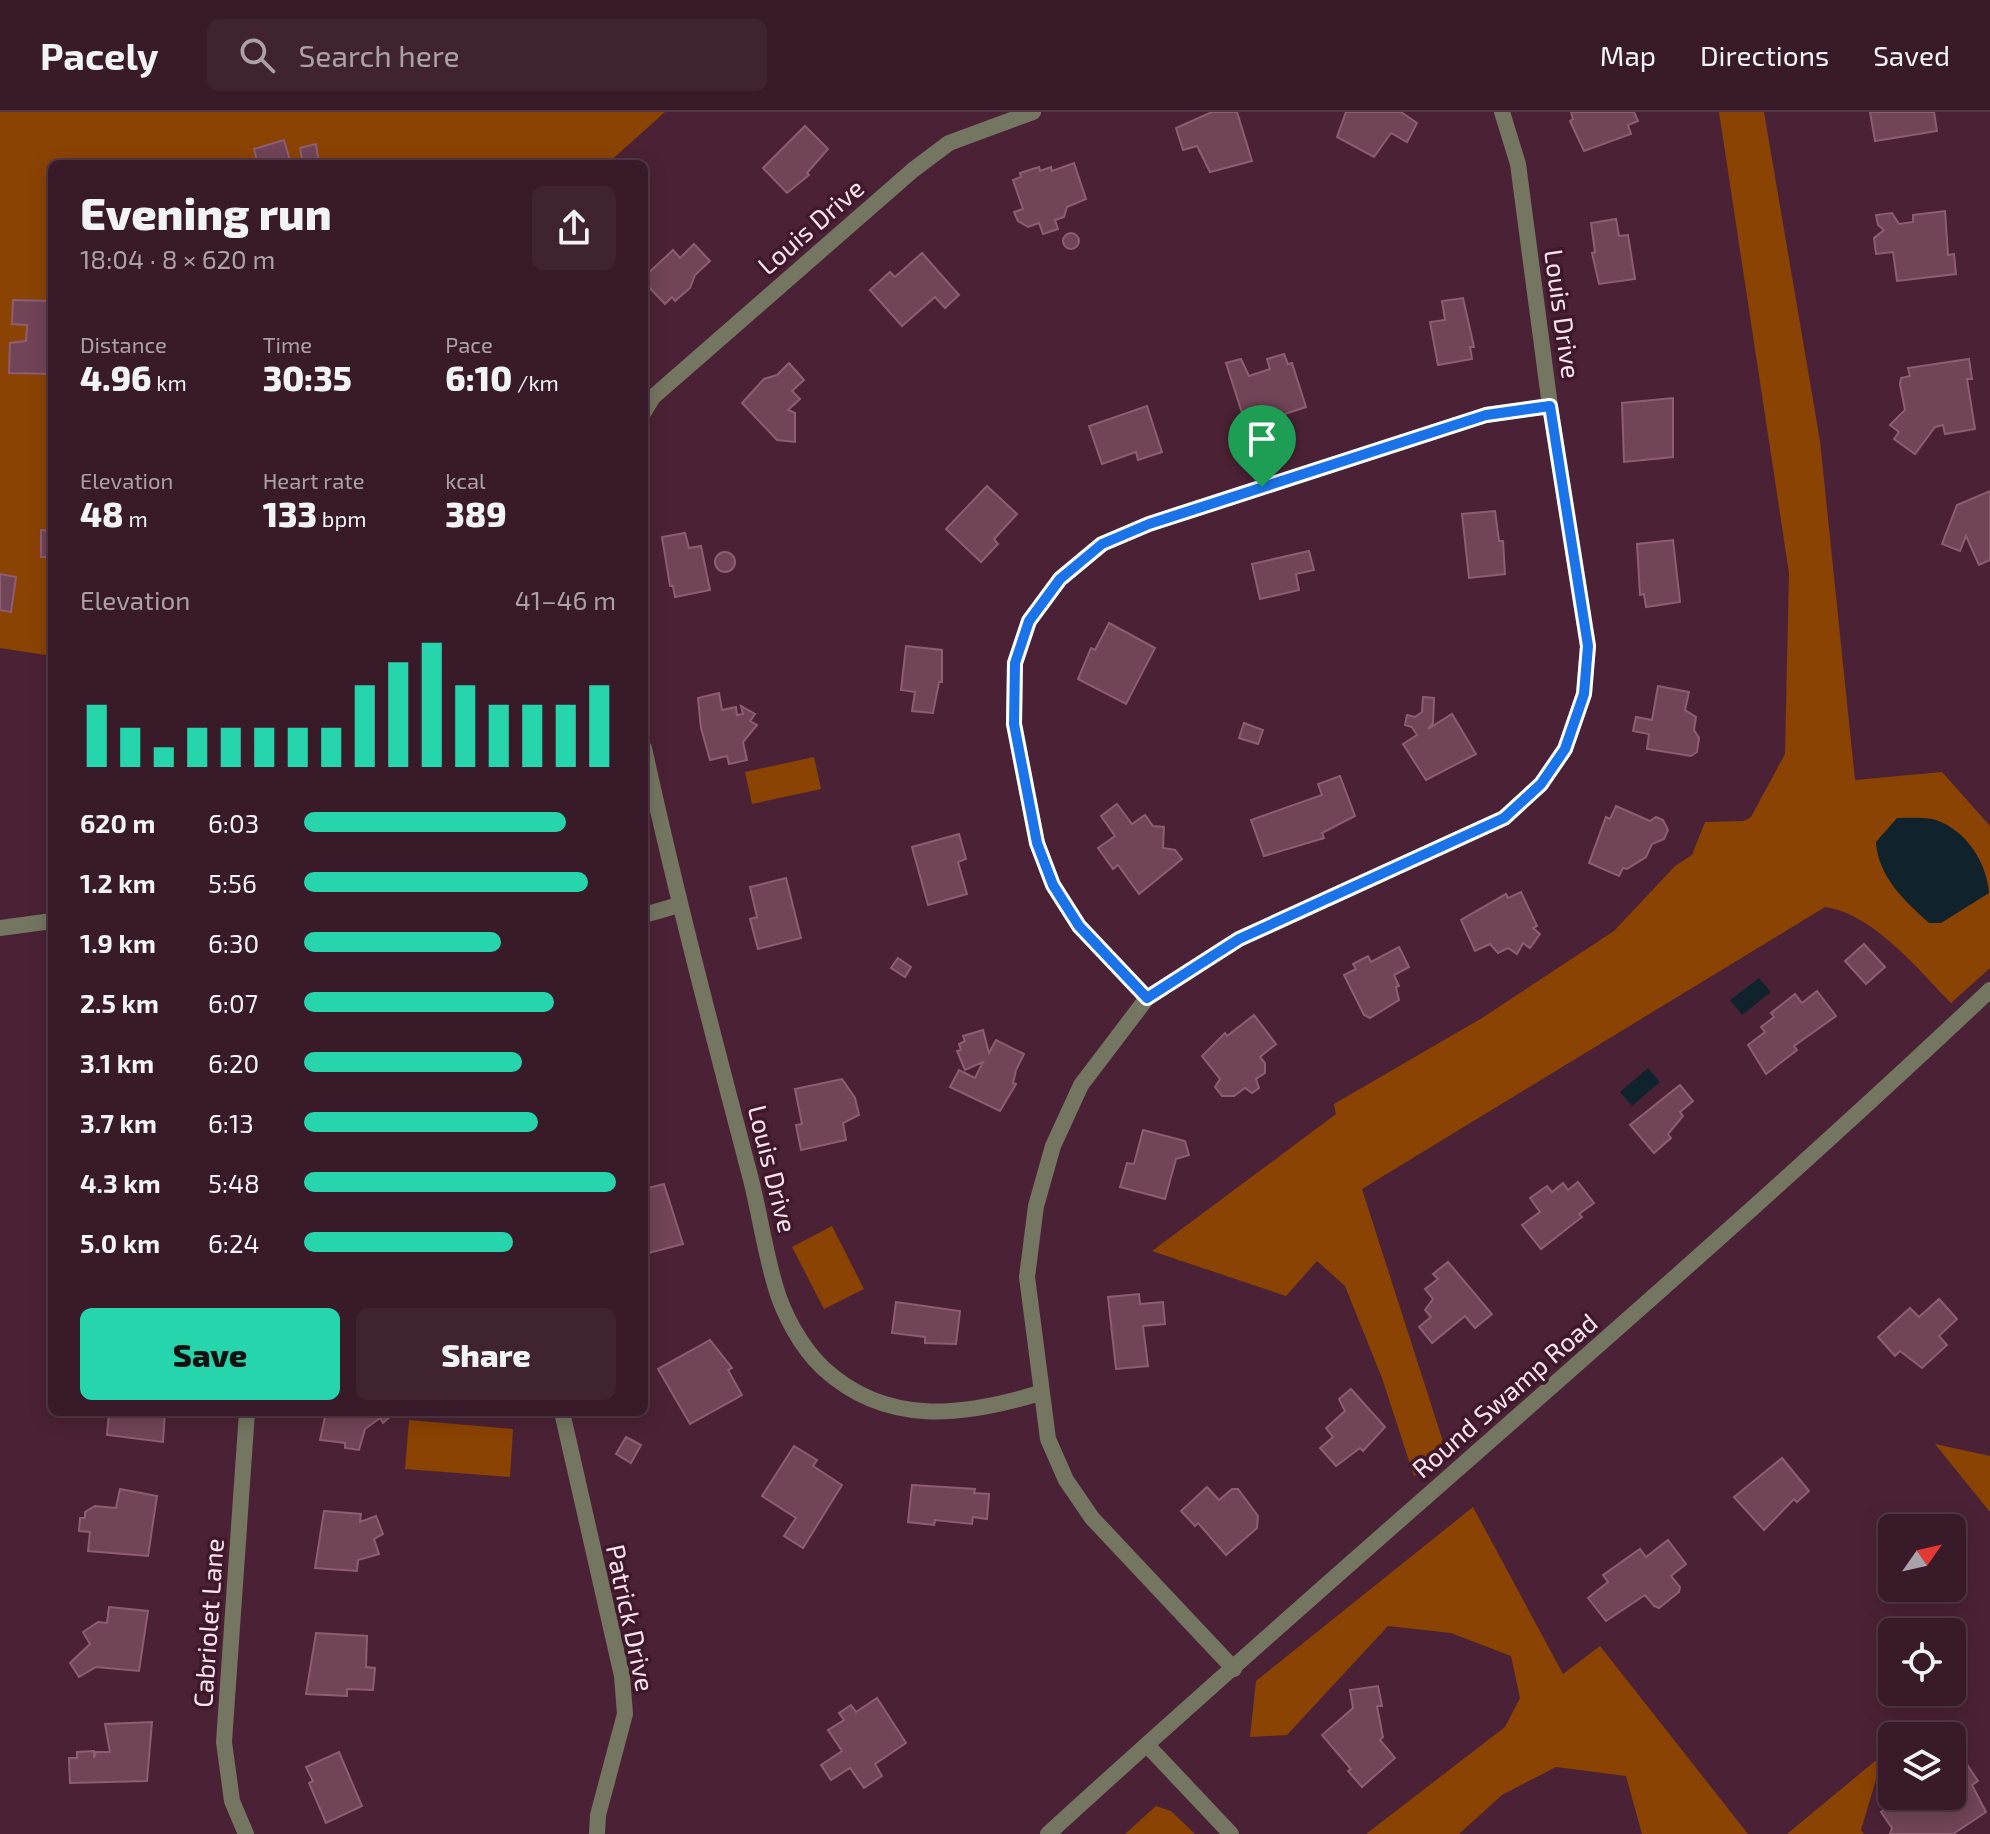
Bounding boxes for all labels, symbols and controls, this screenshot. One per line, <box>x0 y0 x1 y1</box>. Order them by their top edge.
search box <box>207 19 767 91</box>
text: Pacely <box>40 32 159 78</box>
icon: search <box>235 33 279 77</box>
text: Search here <box>299 37 460 73</box>
text: Map <box>1600 38 1656 72</box>
text: Directions <box>1700 38 1829 72</box>
text: Saved <box>1873 38 1950 72</box>
street label: Louis Drive <box>751 172 869 280</box>
text: Evening run <box>80 186 332 239</box>
button: share <box>532 186 616 270</box>
text: 18:04 · 8 × 620 m <box>80 243 275 274</box>
street label: Louis Drive <box>1539 247 1588 380</box>
text: Distance <box>80 331 167 357</box>
text: Time <box>263 331 312 357</box>
text: Pace <box>445 331 493 357</box>
text: 4.96 <box>80 357 151 398</box>
text: 30:35 <box>263 357 352 398</box>
text: 6:10 <box>445 357 512 398</box>
text: km <box>151 369 187 395</box>
text: /km <box>512 369 559 395</box>
pin <box>1228 405 1296 487</box>
icon: arrive <box>1240 417 1284 461</box>
text: Elevation <box>80 467 173 493</box>
text: Heart rate <box>263 467 364 493</box>
text: kcal <box>445 467 486 493</box>
text: 48 <box>80 493 124 534</box>
text: 133 <box>263 493 317 534</box>
text: 389 <box>445 493 507 534</box>
text: m <box>124 505 148 531</box>
text: bpm <box>317 505 366 531</box>
text: Elevation <box>80 584 190 615</box>
text: 41–46 m <box>515 584 616 615</box>
text: 620 m <box>80 807 155 838</box>
text: 6:03 <box>208 807 259 838</box>
text: 1.2 km <box>80 867 156 898</box>
text: 5:56 <box>208 867 257 898</box>
text: 1.9 km <box>80 927 156 958</box>
text: 6:30 <box>208 927 259 958</box>
text: 2.5 km <box>80 987 159 1018</box>
text: 6:07 <box>208 987 258 1018</box>
text: 3.1 km <box>80 1047 154 1078</box>
text: 6:20 <box>208 1047 259 1078</box>
street label: Louis Drive <box>743 1102 804 1235</box>
text: 3.7 km <box>80 1107 157 1138</box>
text: 6:13 <box>208 1107 254 1138</box>
text: 4.3 km <box>80 1167 161 1198</box>
text: 5:48 <box>208 1167 260 1198</box>
text: 5.0 km <box>80 1227 160 1258</box>
text: 6:24 <box>208 1227 260 1258</box>
street label: Round Swamp Road <box>1405 1306 1603 1484</box>
button: Save <box>80 1308 340 1400</box>
button: Share <box>356 1308 616 1400</box>
north arrow <box>1878 1514 1966 1602</box>
map controls <box>1878 1514 1966 1810</box>
street label: Cabriolet Lane <box>186 1537 229 1709</box>
street label: Patrick Drive <box>601 1541 662 1694</box>
button: locate <box>1878 1618 1966 1706</box>
button: layers <box>1878 1722 1966 1810</box>

